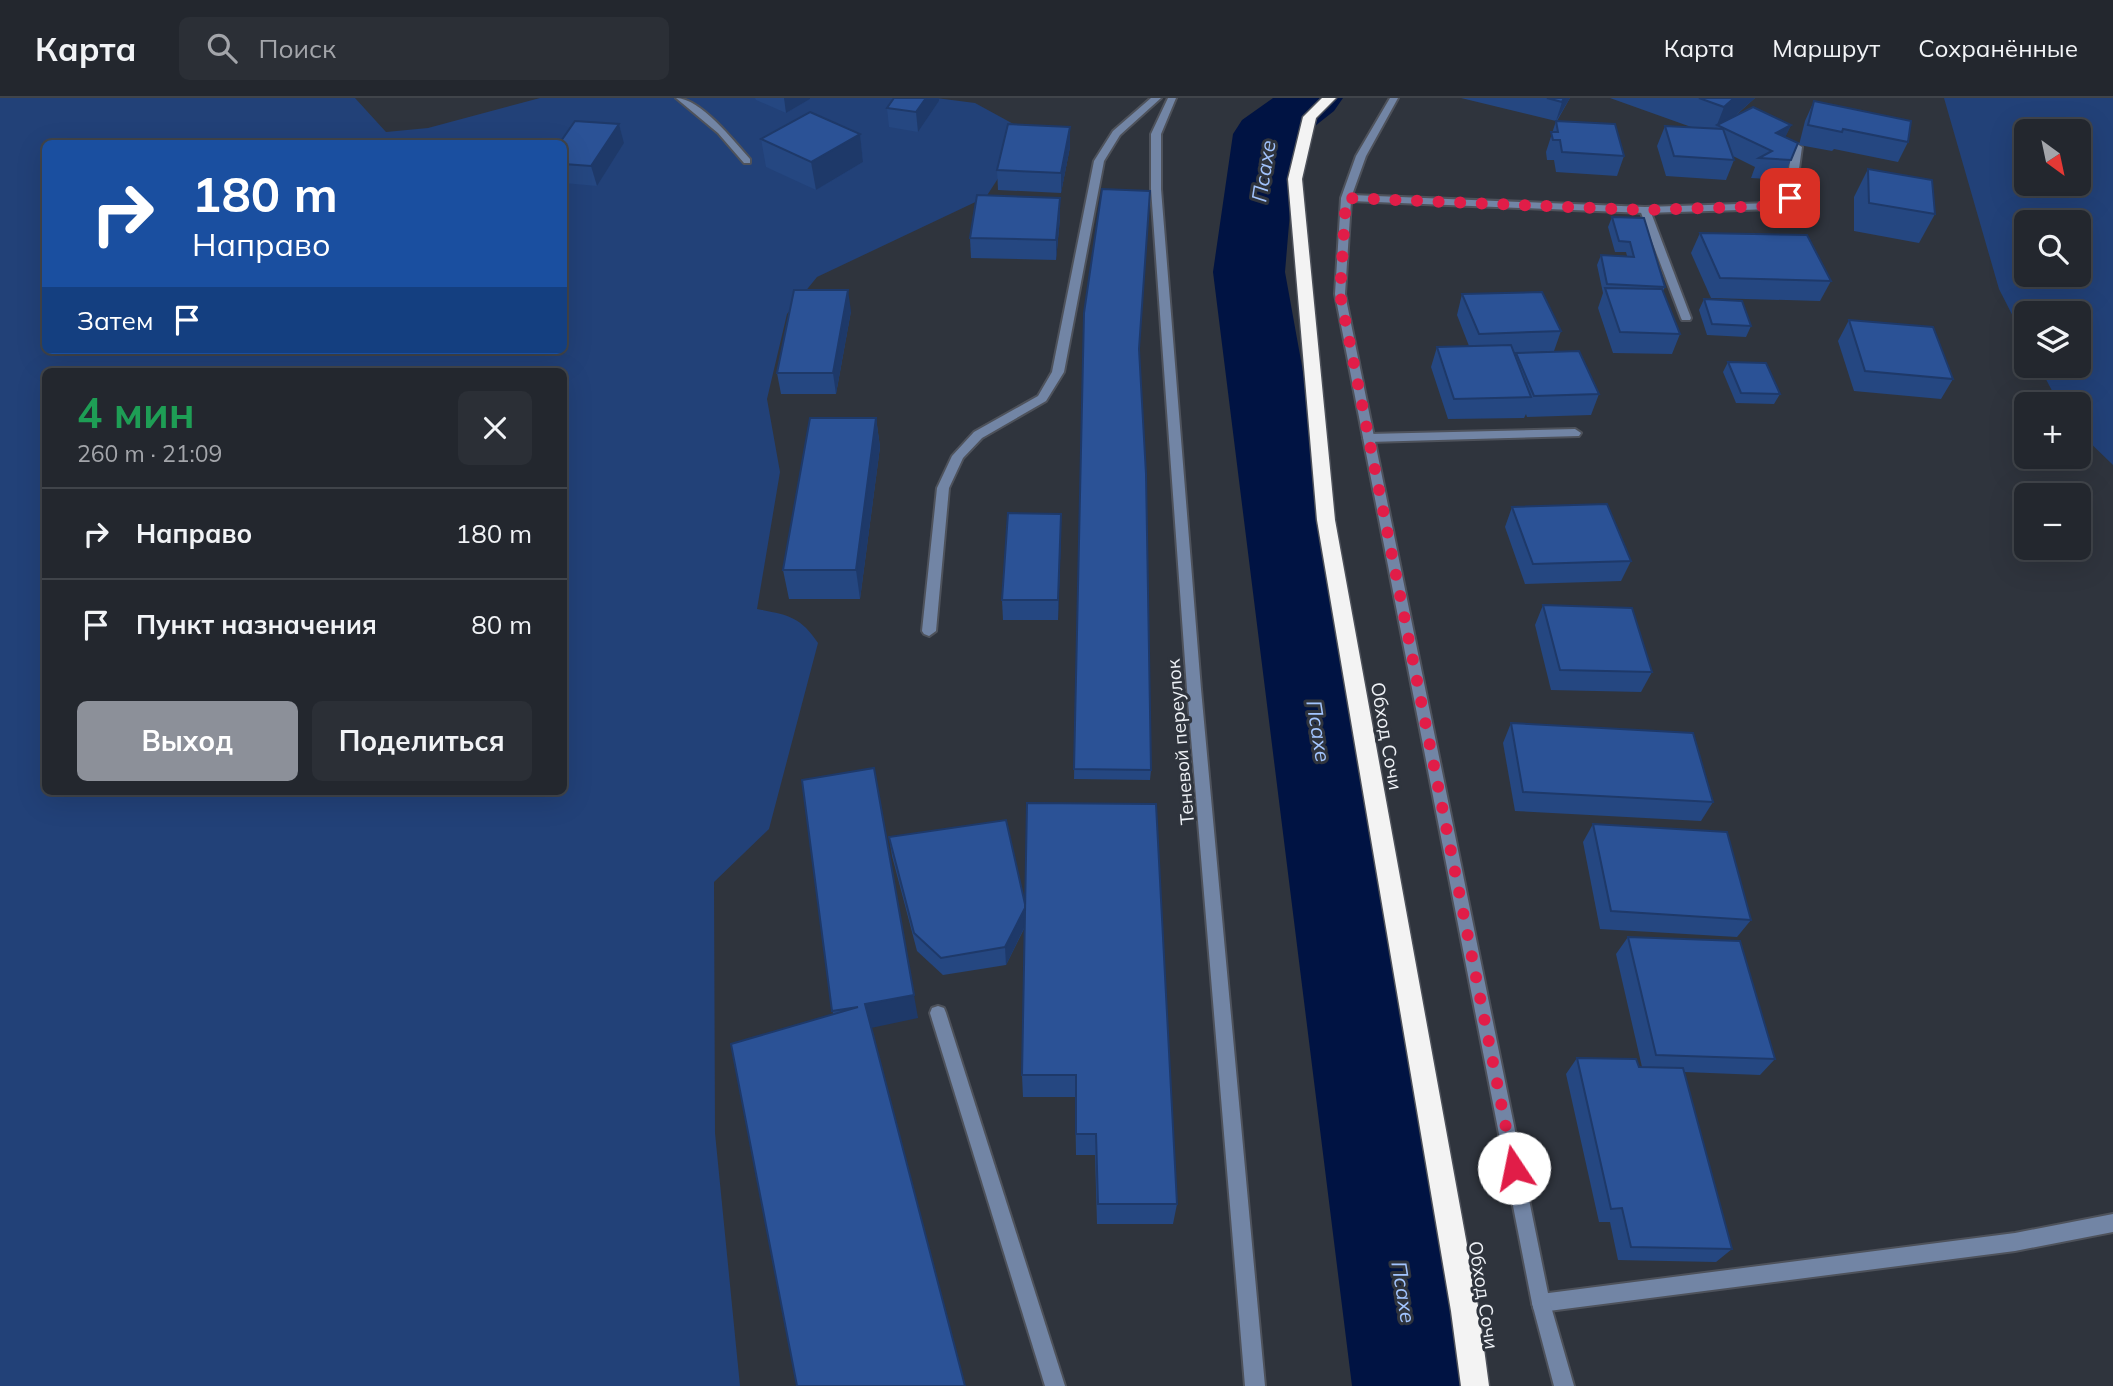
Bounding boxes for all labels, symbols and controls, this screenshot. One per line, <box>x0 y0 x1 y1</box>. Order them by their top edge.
search box <box>179 17 669 80</box>
text: Карта <box>35 28 137 69</box>
icon: search <box>203 29 241 67</box>
text: Поиск <box>259 32 336 65</box>
text: Карта <box>1664 33 1734 63</box>
text: Маршрут <box>1772 33 1880 63</box>
text: Сохранённые <box>1918 33 2078 63</box>
north arrow <box>2014 119 2091 196</box>
map controls <box>2014 119 2091 560</box>
water label: Псахе <box>1245 138 1281 204</box>
text: 180 m <box>192 163 338 224</box>
icon: right <box>77 168 168 259</box>
pin <box>1760 168 1820 228</box>
icon: arrive <box>1771 179 1809 217</box>
button: search <box>2014 210 2091 287</box>
text: Направо <box>192 224 331 264</box>
icon: arrive <box>168 301 206 339</box>
button: layers <box>2014 301 2091 378</box>
text: Затем <box>77 304 154 337</box>
text: 4 мин <box>77 386 195 439</box>
button: close <box>458 391 532 465</box>
button: + <box>2014 392 2091 469</box>
text: 260 m · 21:09 <box>77 439 222 468</box>
button: − <box>2014 483 2091 560</box>
icon: right <box>77 515 115 553</box>
text: Направо <box>136 517 252 550</box>
text: 180 m <box>456 517 532 550</box>
icon: arrive <box>77 606 115 644</box>
text: Пункт назначения <box>136 608 377 641</box>
text: 80 m <box>471 608 532 641</box>
street label: Теневой переулок <box>1161 657 1199 826</box>
street label: Обход Сочи <box>1366 680 1408 792</box>
water label: Псахе <box>1301 698 1337 764</box>
button: Выход <box>77 701 298 781</box>
button: Поделиться <box>312 701 532 781</box>
position arrow <box>1477 1131 1551 1205</box>
street label: Обход Сочи <box>1464 1239 1504 1351</box>
water label: Псахе <box>1386 1259 1422 1325</box>

